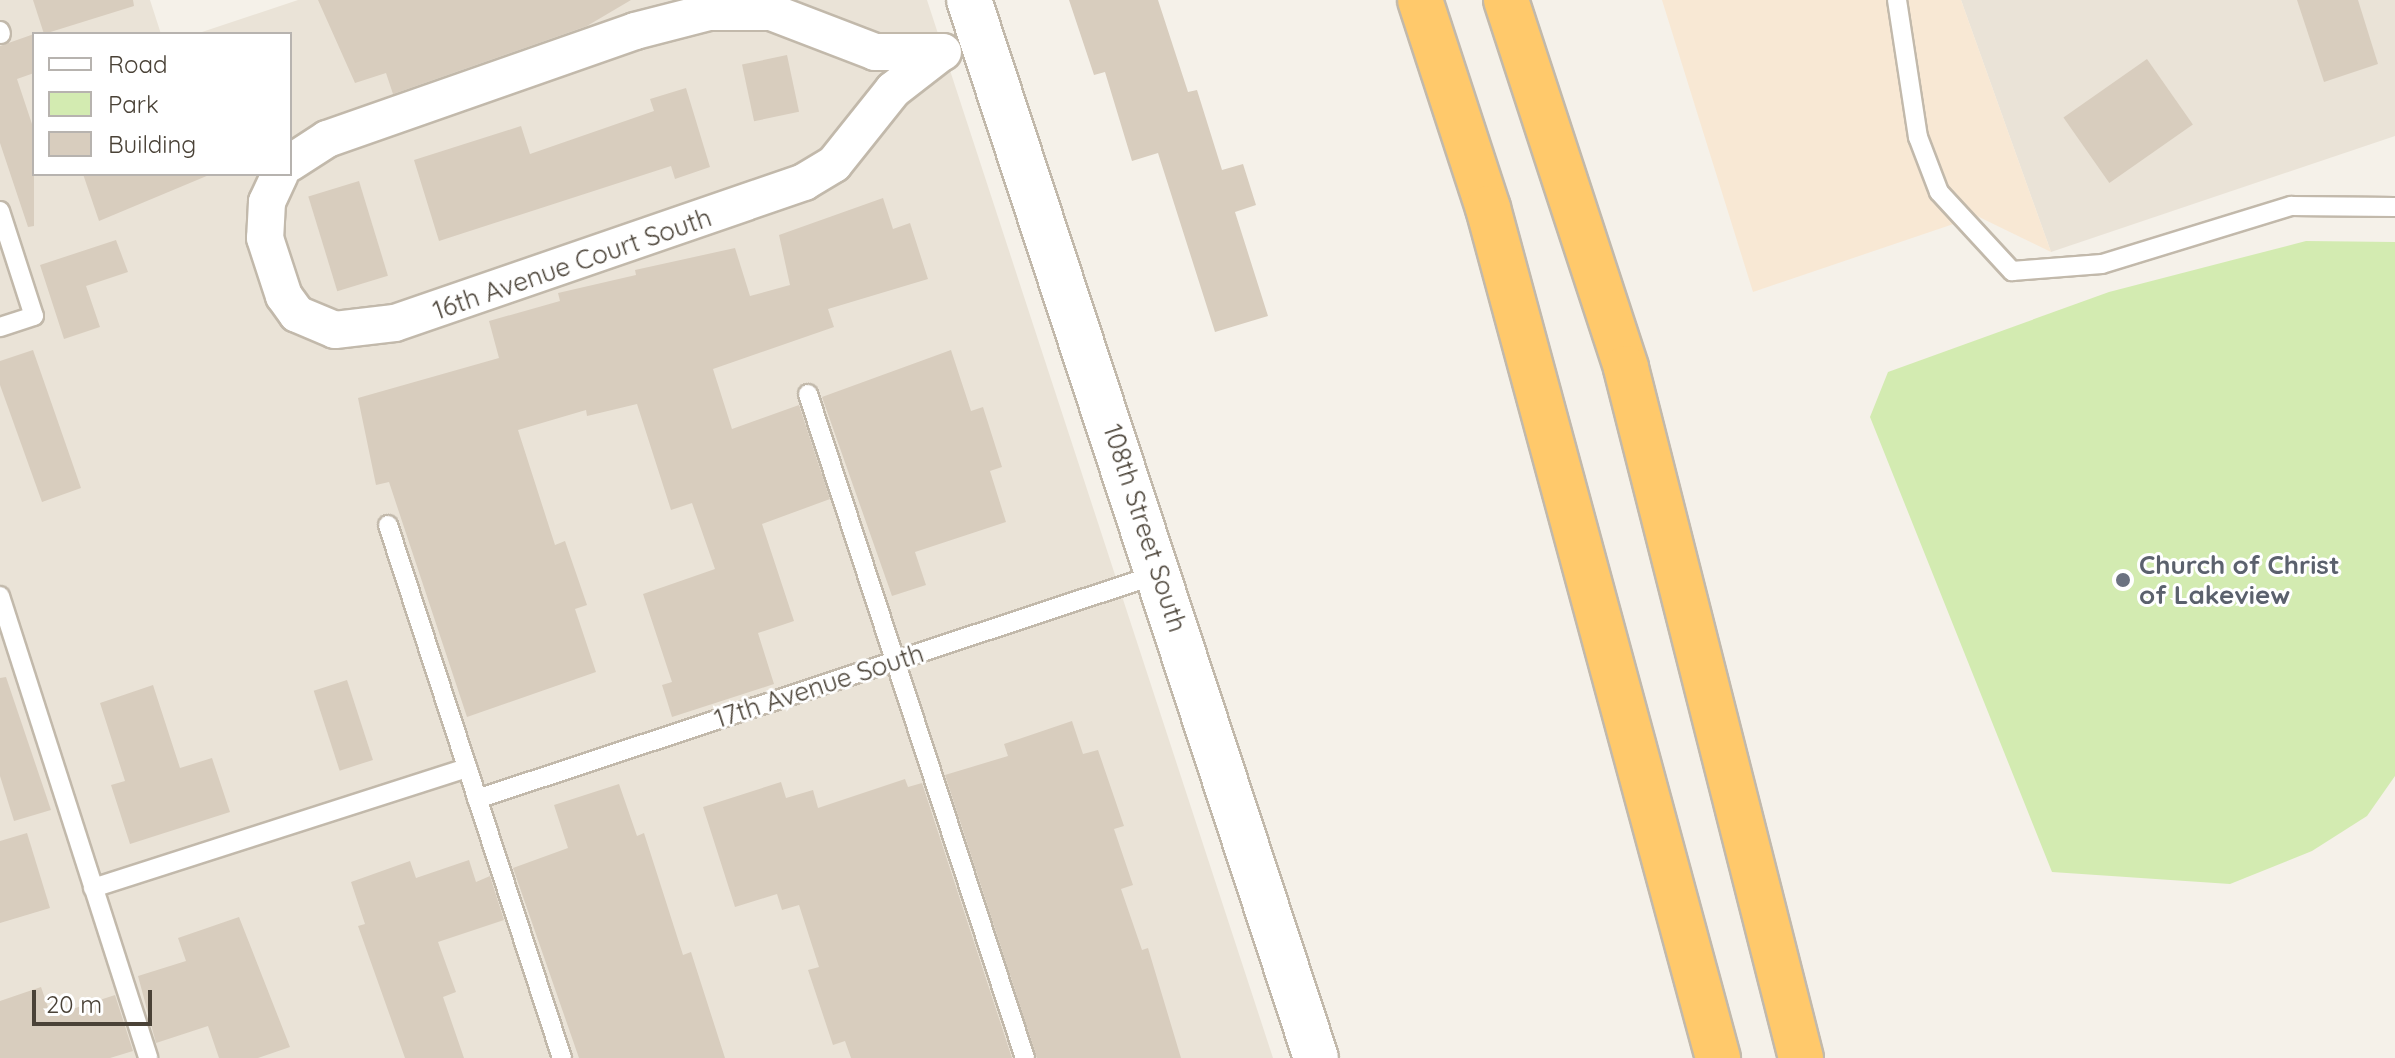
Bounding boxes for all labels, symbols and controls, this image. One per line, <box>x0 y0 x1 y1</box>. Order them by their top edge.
legend <box>32 32 292 176</box>
text: Road <box>108 49 168 79</box>
text: Park <box>108 89 159 119</box>
text: Building <box>108 129 196 159</box>
street label: 16th Avenue Court South <box>429 202 715 326</box>
street label: 108th Street South <box>1097 420 1193 636</box>
place label: Church of Christ of Lakeview <box>2139 549 2340 610</box>
marker: Church of Christ of Lakeview <box>2114 571 2132 589</box>
street label: 17th Avenue South <box>710 637 928 735</box>
scale bar <box>36 974 156 1024</box>
text: 20 m <box>46 989 102 1019</box>

